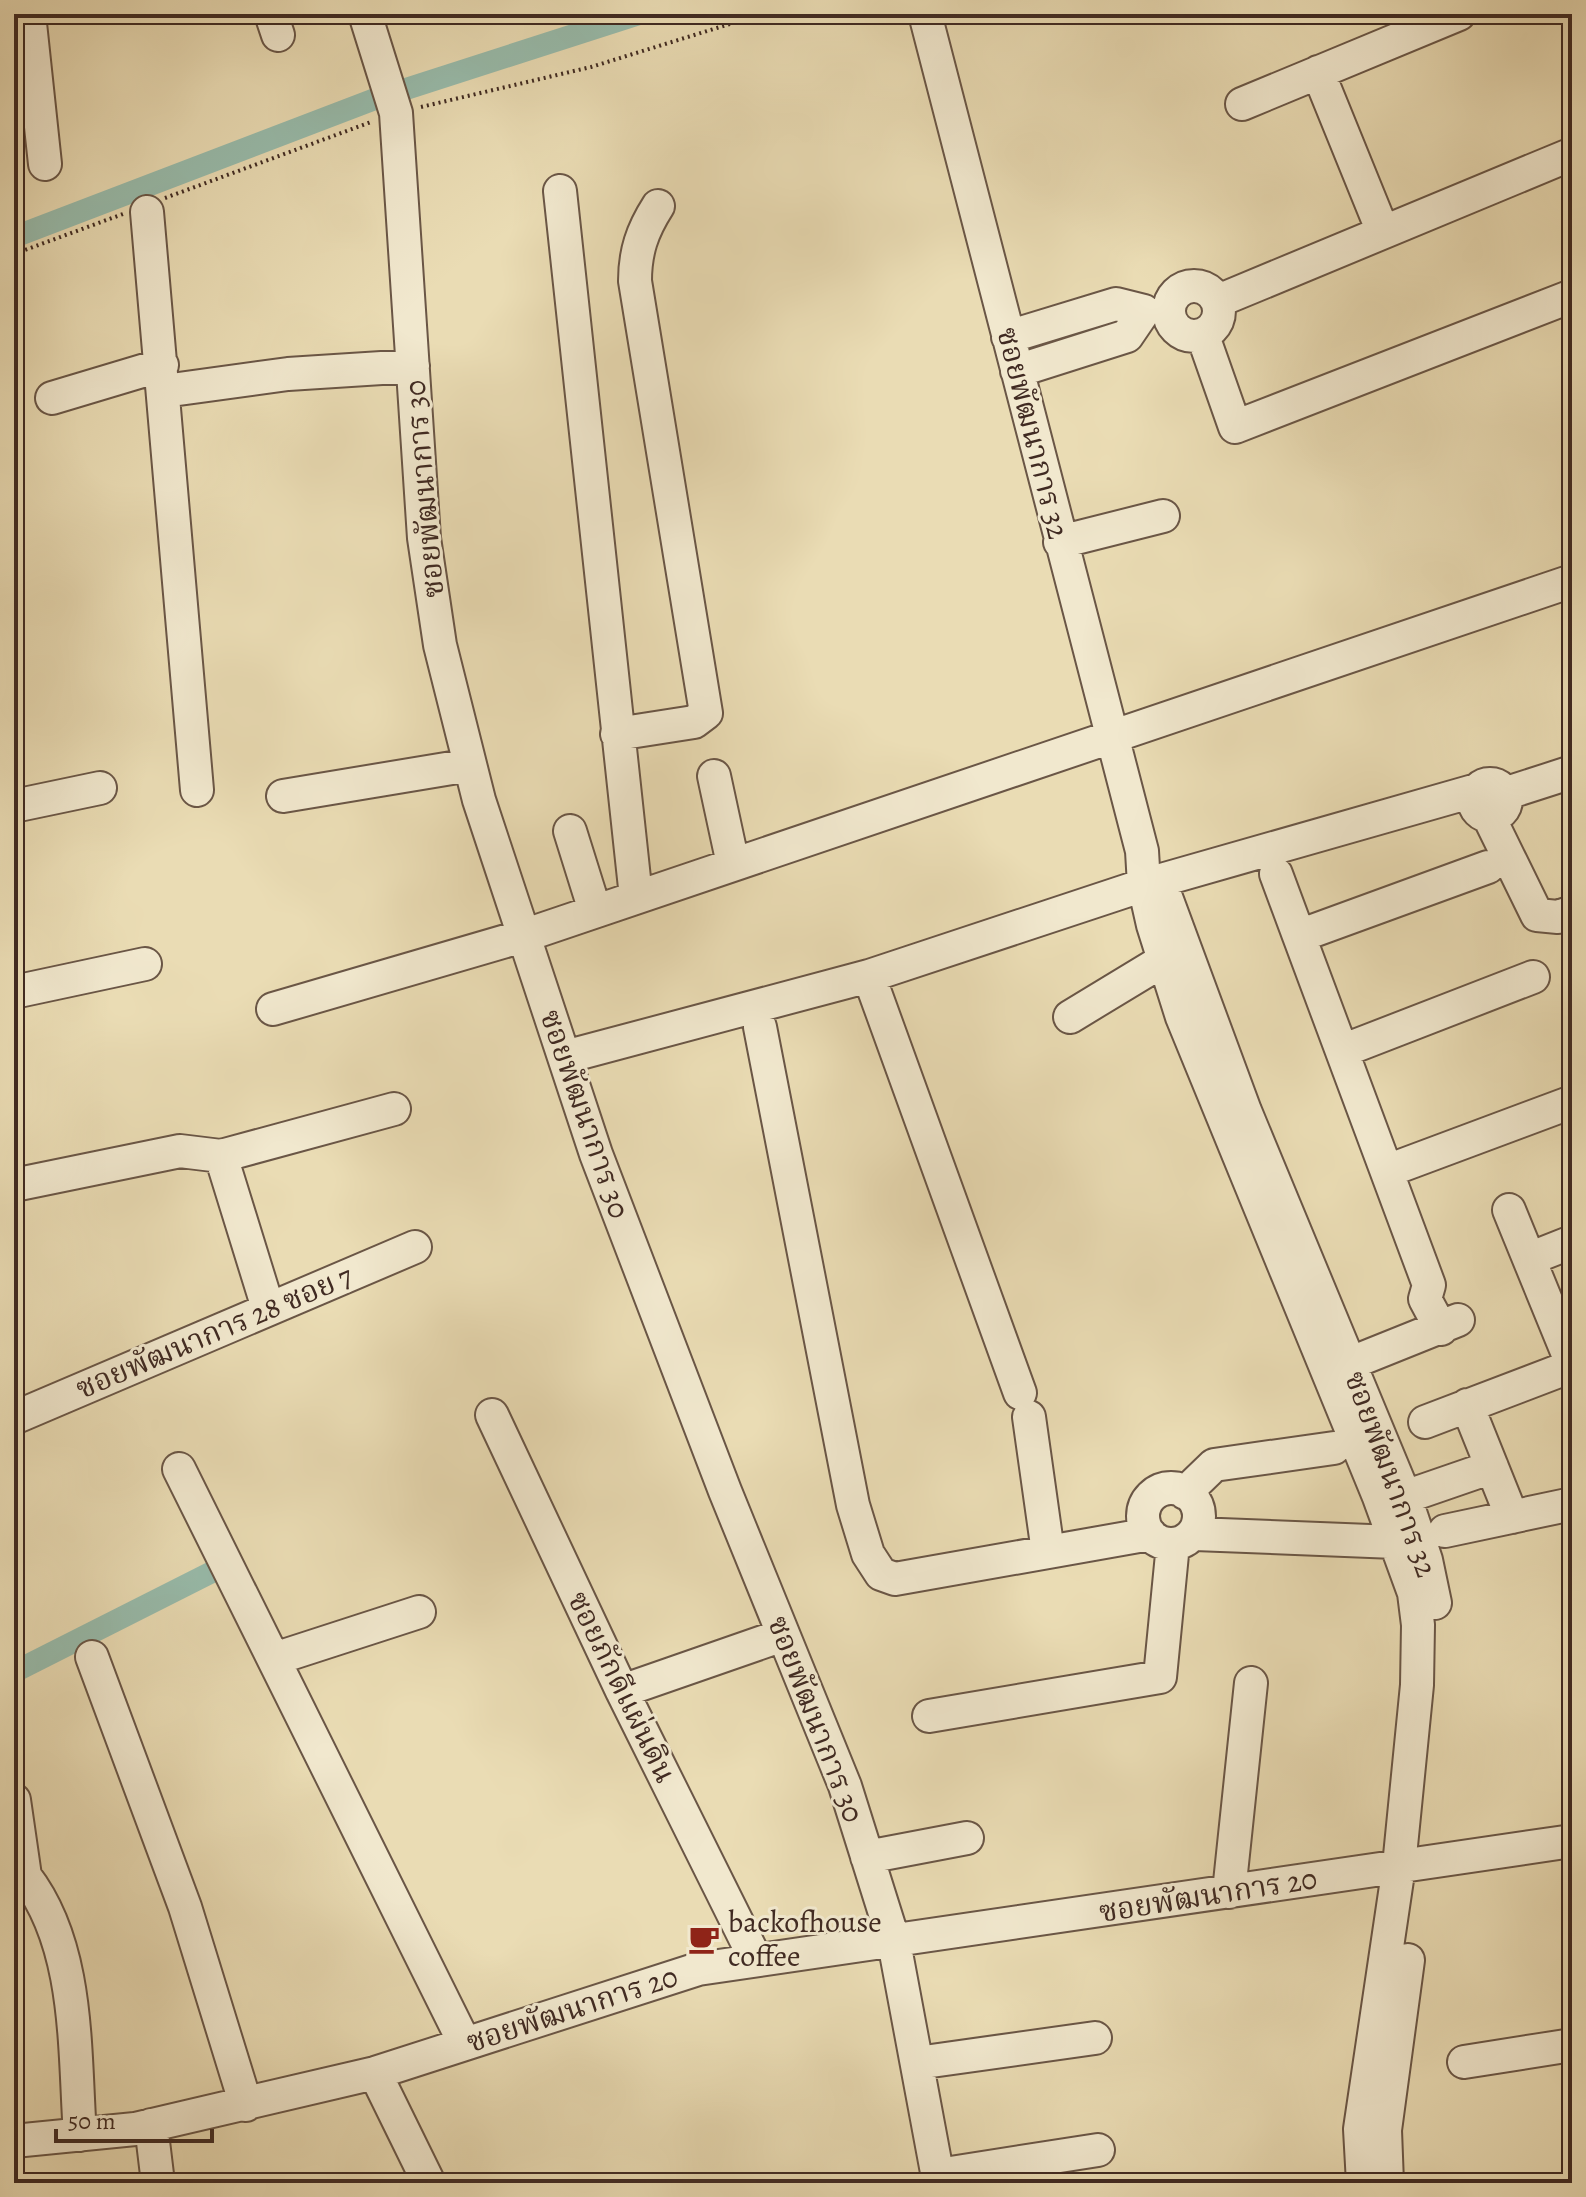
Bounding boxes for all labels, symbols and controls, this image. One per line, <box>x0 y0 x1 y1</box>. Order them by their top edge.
street label: ซอยพัฒนาการ 32 <box>987 323 1079 543</box>
street label: ซอยพัฒนาการ 30 <box>395 379 453 599</box>
street label: ซอยพัฒนาการ 30 <box>531 1004 639 1224</box>
street label: ซอยพัฒนาการ 28 ซอย 7 <box>70 1255 359 1408</box>
street label: ซอยพัฒนาการ 32 <box>1335 1365 1447 1583</box>
street label: ซอยภักดีแผ่นดิน <box>558 1585 686 1789</box>
street label: ซอยพัฒนาการ 30 <box>758 1610 874 1828</box>
street label: ซอยพัฒนาการ 20 <box>1096 1858 1320 1932</box>
place label: backofhouse coffee <box>728 1902 882 1976</box>
cafe icon: backofhouse coffee <box>687 1922 721 1956</box>
street label: ซอยพัฒนาการ 20 <box>461 1956 683 2062</box>
scale bar <box>56 2093 212 2143</box>
text: 50 m <box>68 2105 116 2137</box>

